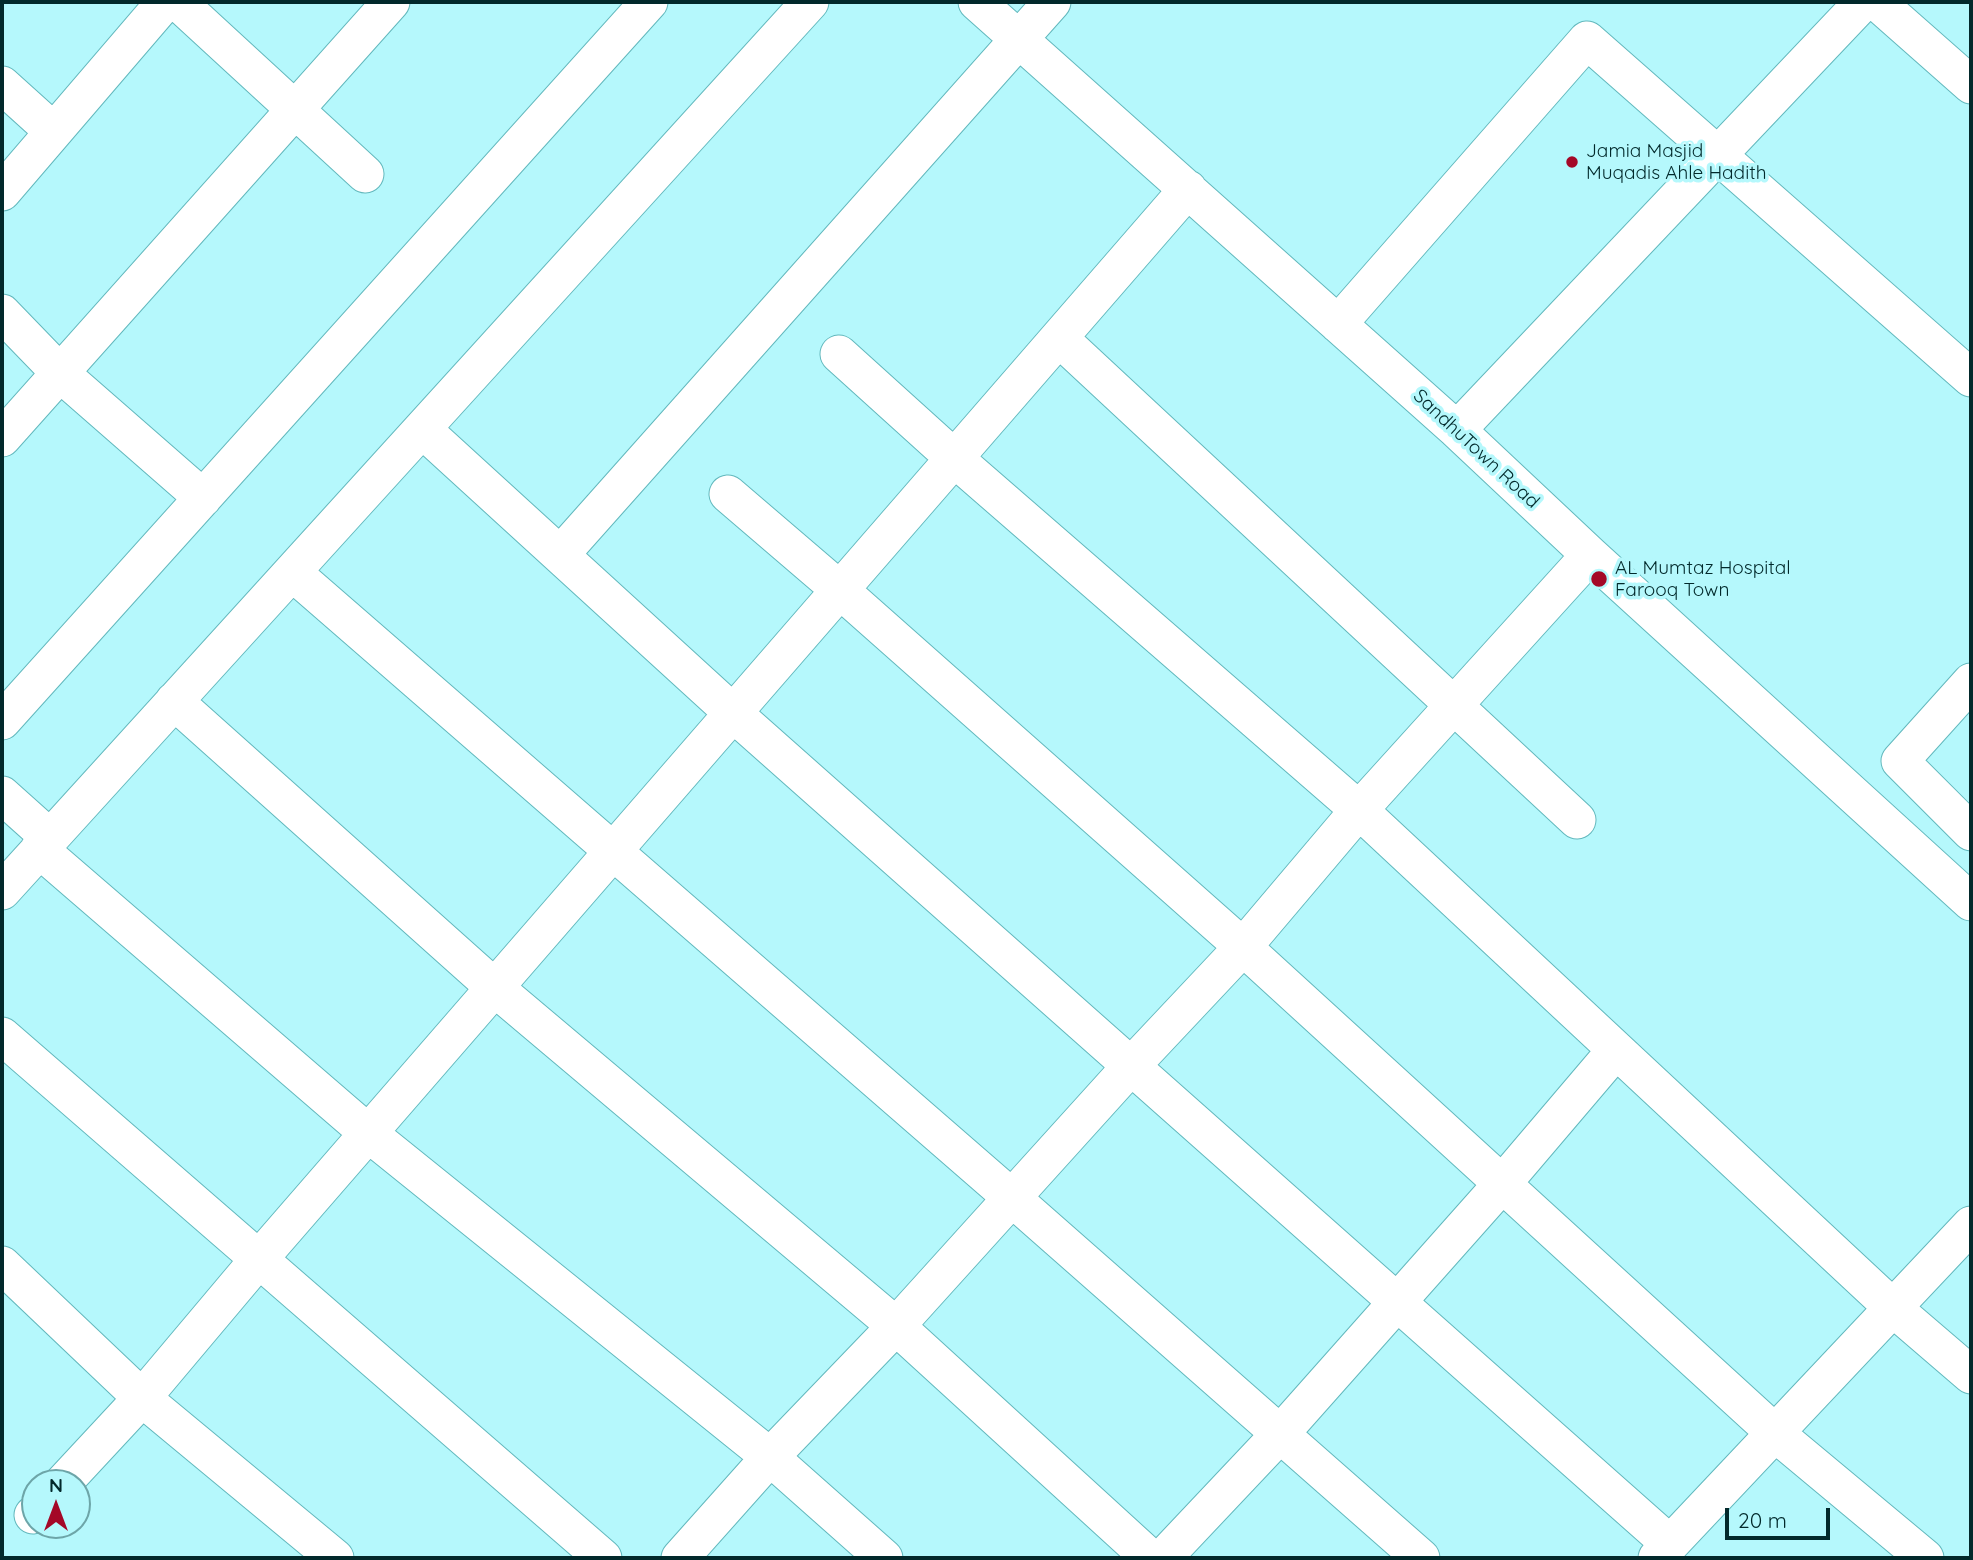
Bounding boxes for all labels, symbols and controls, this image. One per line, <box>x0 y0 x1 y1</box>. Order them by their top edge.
place label: Jamia Masjid Muqadis Ahle Hadith <box>1586 140 1766 184</box>
marker: Jamia Masjid Muqadis Ahle Hadith <box>1564 154 1580 170</box>
street label: SandhuTown Road <box>1408 385 1544 513</box>
place label: AL Mumtaz Hospital Farooq Town <box>1615 557 1791 601</box>
marker: AL Mumtaz Hospital Farooq Town <box>1589 569 1609 589</box>
north arrow <box>21 1469 91 1539</box>
text: N <box>49 1473 63 1497</box>
scale bar <box>1728 1494 1833 1538</box>
text: 20 m <box>1738 1507 1787 1533</box>

